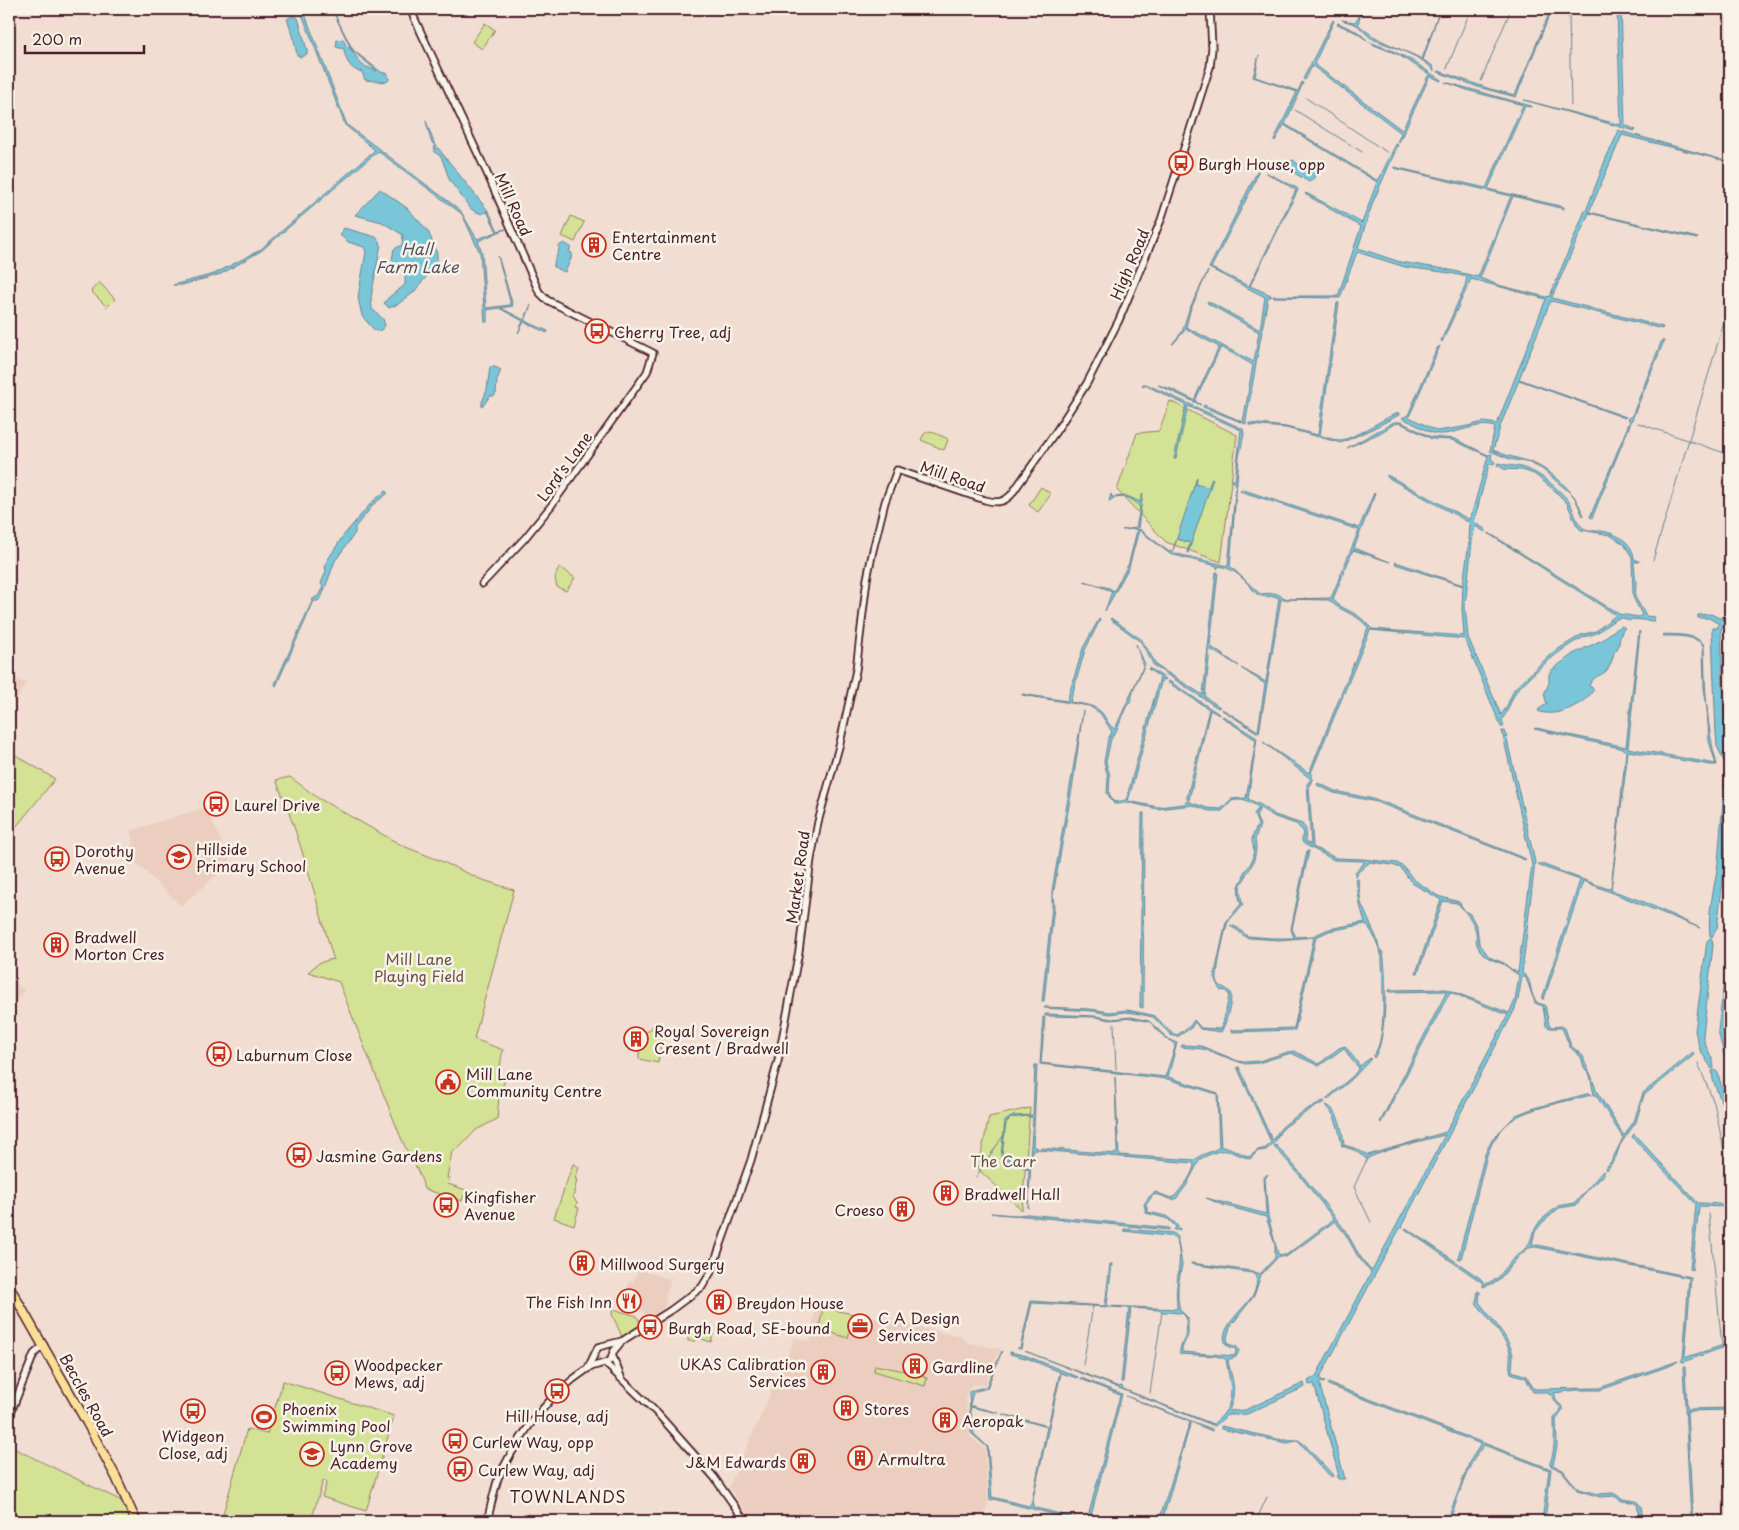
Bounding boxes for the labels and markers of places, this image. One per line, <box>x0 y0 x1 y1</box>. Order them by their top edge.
bus stop icon: Burgh House, opp <box>1168 150 1194 176</box>
place label: Burgh House, opp <box>1198 152 1325 175</box>
place label: Entertainment Centre <box>612 225 717 265</box>
building icon: Entertainment Centre <box>581 232 607 258</box>
bus stop icon: Cherry Tree, adj <box>584 318 610 344</box>
place label: Cherry Tree, adj <box>614 320 731 343</box>
bus stop icon: Laurel Drive <box>203 791 229 817</box>
place label: Laurel Drive <box>234 793 320 816</box>
place label: Hillside Primary School <box>196 837 306 877</box>
place label: Dorothy Avenue <box>74 839 134 879</box>
school or university icon: Hillside Primary School <box>166 844 192 870</box>
bus stop icon: Dorothy Avenue <box>44 846 70 872</box>
place label: Bradwell Morton Cres <box>74 925 165 965</box>
building icon: Bradwell Morton Cres <box>43 932 69 958</box>
place label: Royal Sovereign Cresent / Bradwell <box>654 1019 789 1059</box>
building icon: Royal Sovereign Cresent / Bradwell <box>623 1026 649 1052</box>
bus stop icon: Laburnum Close <box>206 1041 232 1067</box>
place label: Laburnum Close <box>236 1043 352 1066</box>
place label: Mill Lane Community Centre <box>466 1062 602 1102</box>
public building icon: Mill Lane Community Centre <box>435 1069 461 1095</box>
bus stop icon: Jasmine Gardens <box>286 1142 312 1168</box>
place label: Jasmine Gardens <box>316 1144 442 1167</box>
building icon: Bradwell Hall <box>933 1180 959 1206</box>
place label: Bradwell Hall <box>964 1182 1060 1205</box>
place label: Kingfisher Avenue <box>464 1185 536 1225</box>
bus stop icon: Kingfisher Avenue <box>433 1192 459 1218</box>
building icon: Croeso <box>889 1196 915 1222</box>
place label: Croeso <box>835 1198 884 1221</box>
building icon: Millwood Surgery <box>569 1250 595 1276</box>
place label: Millwood Surgery <box>600 1252 725 1275</box>
restaurant icon: The Fish Inn <box>616 1288 642 1314</box>
building icon: Breydon House <box>706 1289 732 1315</box>
place label: The Fish Inn <box>526 1290 612 1313</box>
place label: Breydon House <box>736 1291 844 1314</box>
place label: C A Design Services <box>878 1306 960 1346</box>
office icon: C A Design Services <box>847 1313 873 1339</box>
bus stop icon: Burgh Road, SE-bound <box>637 1314 663 1340</box>
place label: Burgh Road, SE-bound <box>668 1316 830 1339</box>
place label: UKAS Calibration Services <box>679 1352 806 1392</box>
place label: Woodpecker Mews, adj <box>354 1353 443 1393</box>
building icon: Gardline <box>902 1353 928 1379</box>
place label: Gardline <box>932 1355 994 1378</box>
building icon: UKAS Calibration Services <box>810 1359 836 1385</box>
bus stop icon: Woodpecker Mews, adj <box>324 1360 350 1386</box>
bus stop icon: Hill House, adj <box>544 1378 570 1404</box>
building icon: Stores <box>833 1395 859 1421</box>
place label: Phoenix Swimming Pool <box>282 1397 391 1437</box>
place label: Stores <box>864 1397 909 1420</box>
bus stop icon: Widgeon Close, adj <box>180 1398 206 1424</box>
sports icon: Phoenix Swimming Pool <box>251 1404 277 1430</box>
place label: Hill House, adj <box>505 1404 609 1427</box>
building icon: Aeropak <box>932 1407 958 1433</box>
place label: Aeropak <box>962 1409 1024 1432</box>
place label: Widgeon Close, adj <box>158 1424 228 1464</box>
bus stop icon: Curlew Way, opp <box>442 1428 468 1454</box>
place label: Curlew Way, opp <box>472 1430 594 1453</box>
place label: Lynn Grove Academy <box>330 1434 413 1474</box>
school or university icon: Lynn Grove Academy <box>299 1441 325 1467</box>
building icon: Armultra <box>847 1445 873 1471</box>
place label: Armultra <box>878 1447 946 1470</box>
building icon: J&M Edwards <box>790 1448 816 1474</box>
place label: J&M Edwards <box>686 1450 786 1473</box>
bus stop icon: Curlew Way, adj <box>447 1456 473 1482</box>
place label: Curlew Way, adj <box>478 1458 595 1481</box>

